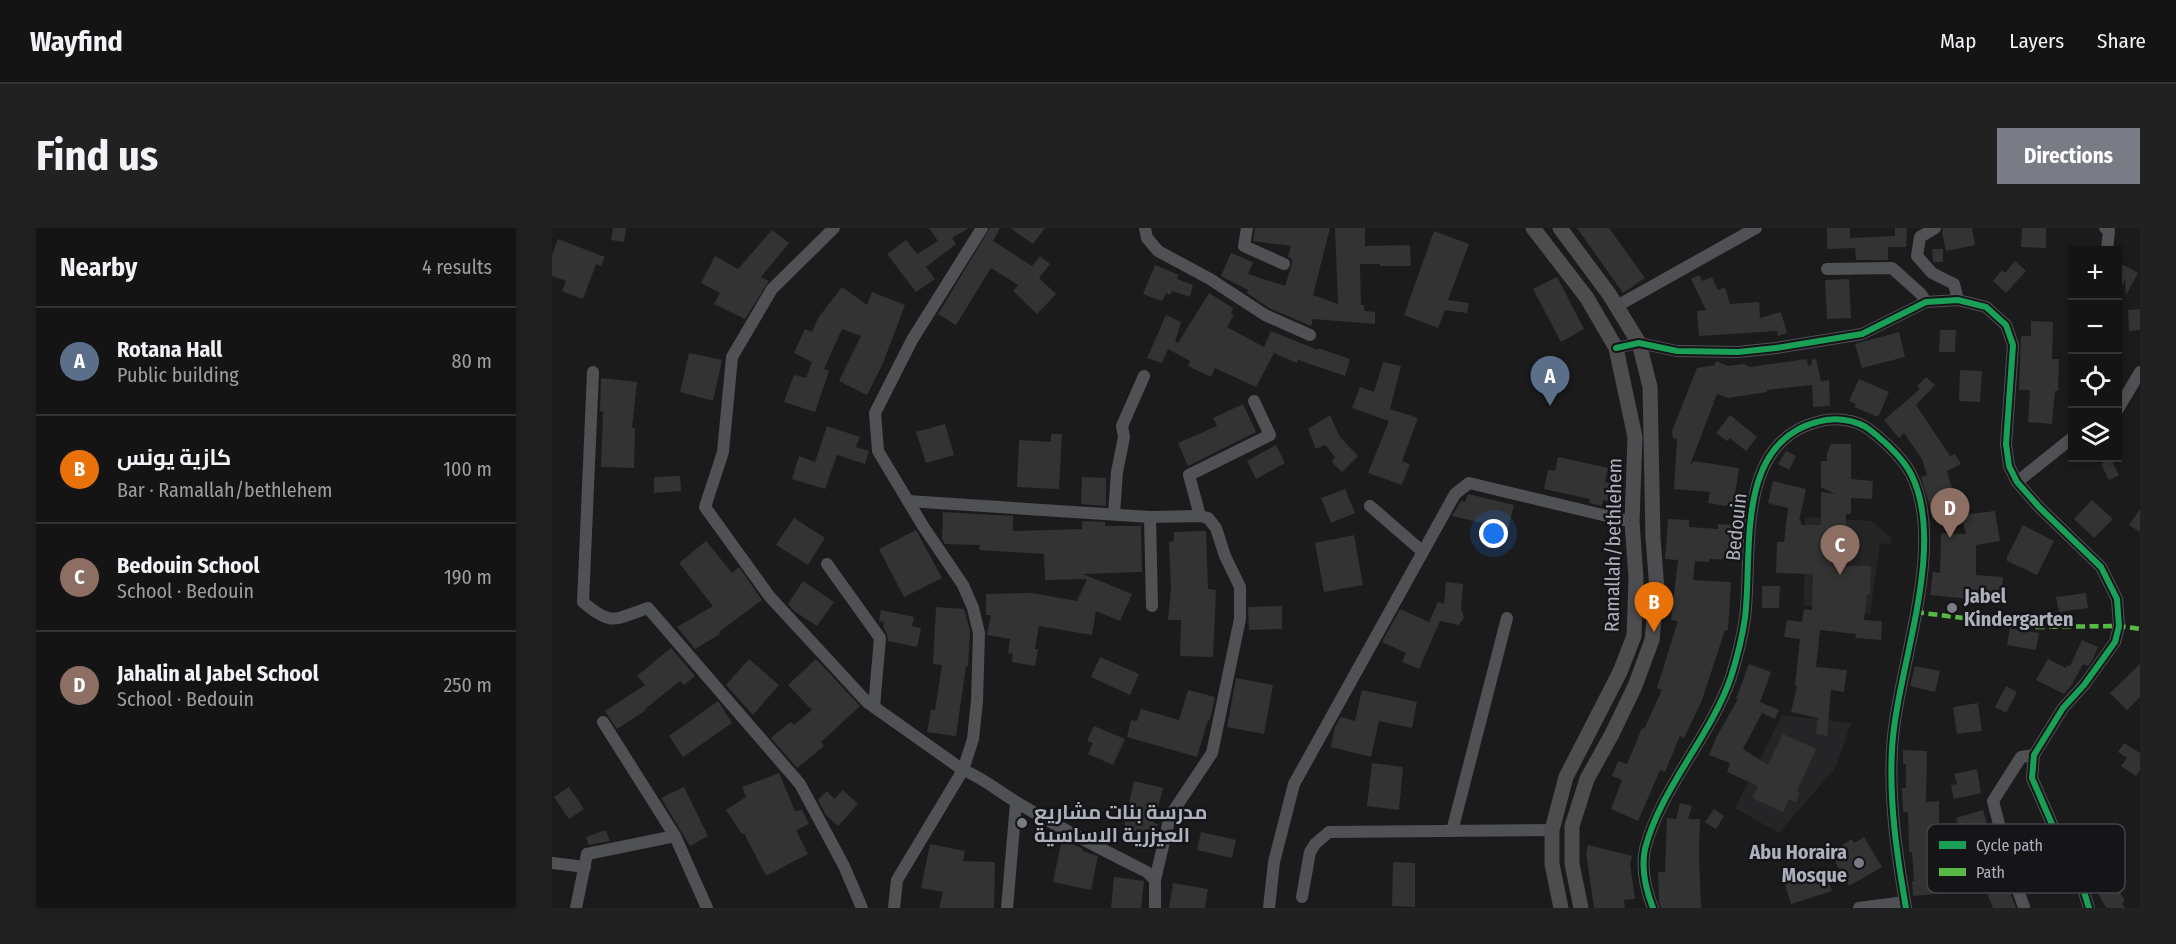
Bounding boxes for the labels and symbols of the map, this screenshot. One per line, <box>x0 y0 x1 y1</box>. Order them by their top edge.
pin: A <box>1530 356 1570 406</box>
street label: Ramallah/bethlehem <box>1599 458 1627 632</box>
pin: D <box>1930 488 1970 538</box>
street label: Bedouin <box>1721 492 1751 562</box>
your location <box>1479 519 1508 548</box>
pin: C <box>1820 526 1860 575</box>
pin: B <box>1634 582 1674 632</box>
place label: Jabel Kindergarten <box>1963 584 2073 631</box>
marker: Jabel Kindergarten <box>1945 601 1959 615</box>
place label: مدرسة بنات مشاريع العيزرية الاساسية <box>1034 800 1207 847</box>
marker: مدرسة بنات مشاريع العيزرية الاساسية <box>1015 816 1029 830</box>
legend <box>1927 824 2125 893</box>
text: Cycle path <box>1976 836 2043 855</box>
place label: Abu Horaira Mosque <box>1748 840 1847 887</box>
marker: Abu Horaira Mosque <box>1852 856 1866 870</box>
text: Path <box>1976 863 2005 882</box>

